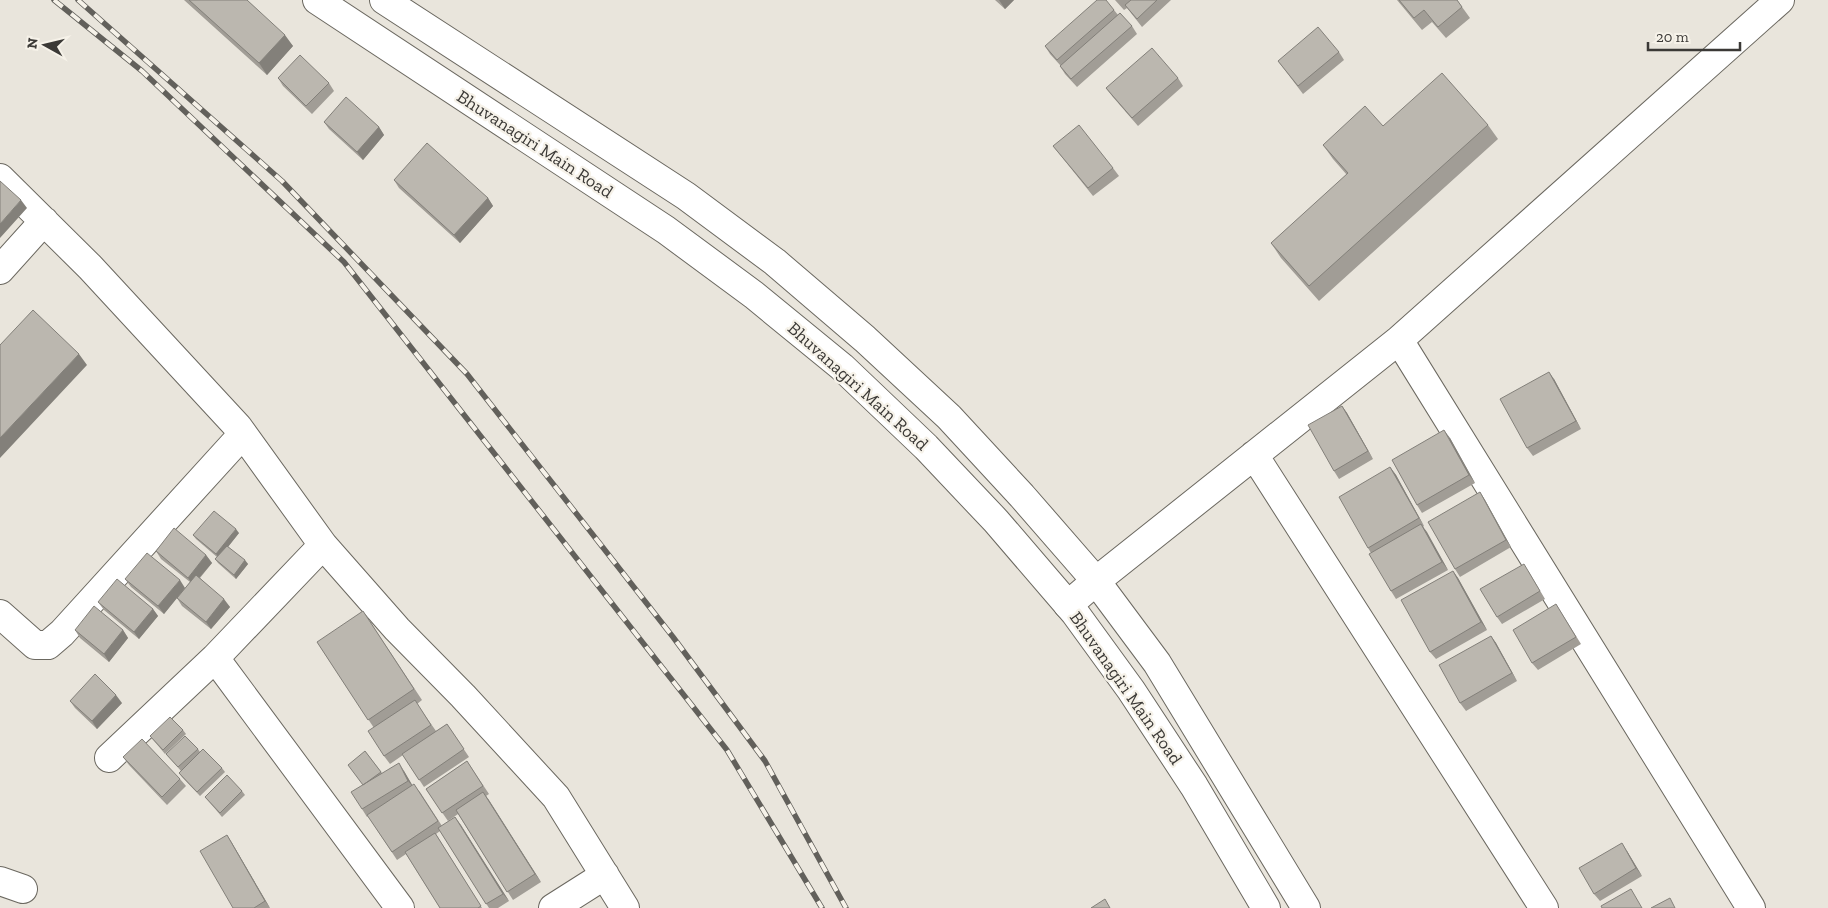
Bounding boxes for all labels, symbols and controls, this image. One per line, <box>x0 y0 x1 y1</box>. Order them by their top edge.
north arrow <box>20 20 70 70</box>
scale bar <box>1648 20 1740 52</box>
text: 20 m <box>1656 28 1689 46</box>
text: N <box>23 36 42 50</box>
street label: Bhuvanagiri Main Road <box>453 85 617 203</box>
street label: Bhuvanagiri Main Road <box>783 317 933 455</box>
street label: Bhuvanagiri Main Road <box>1065 607 1187 769</box>

